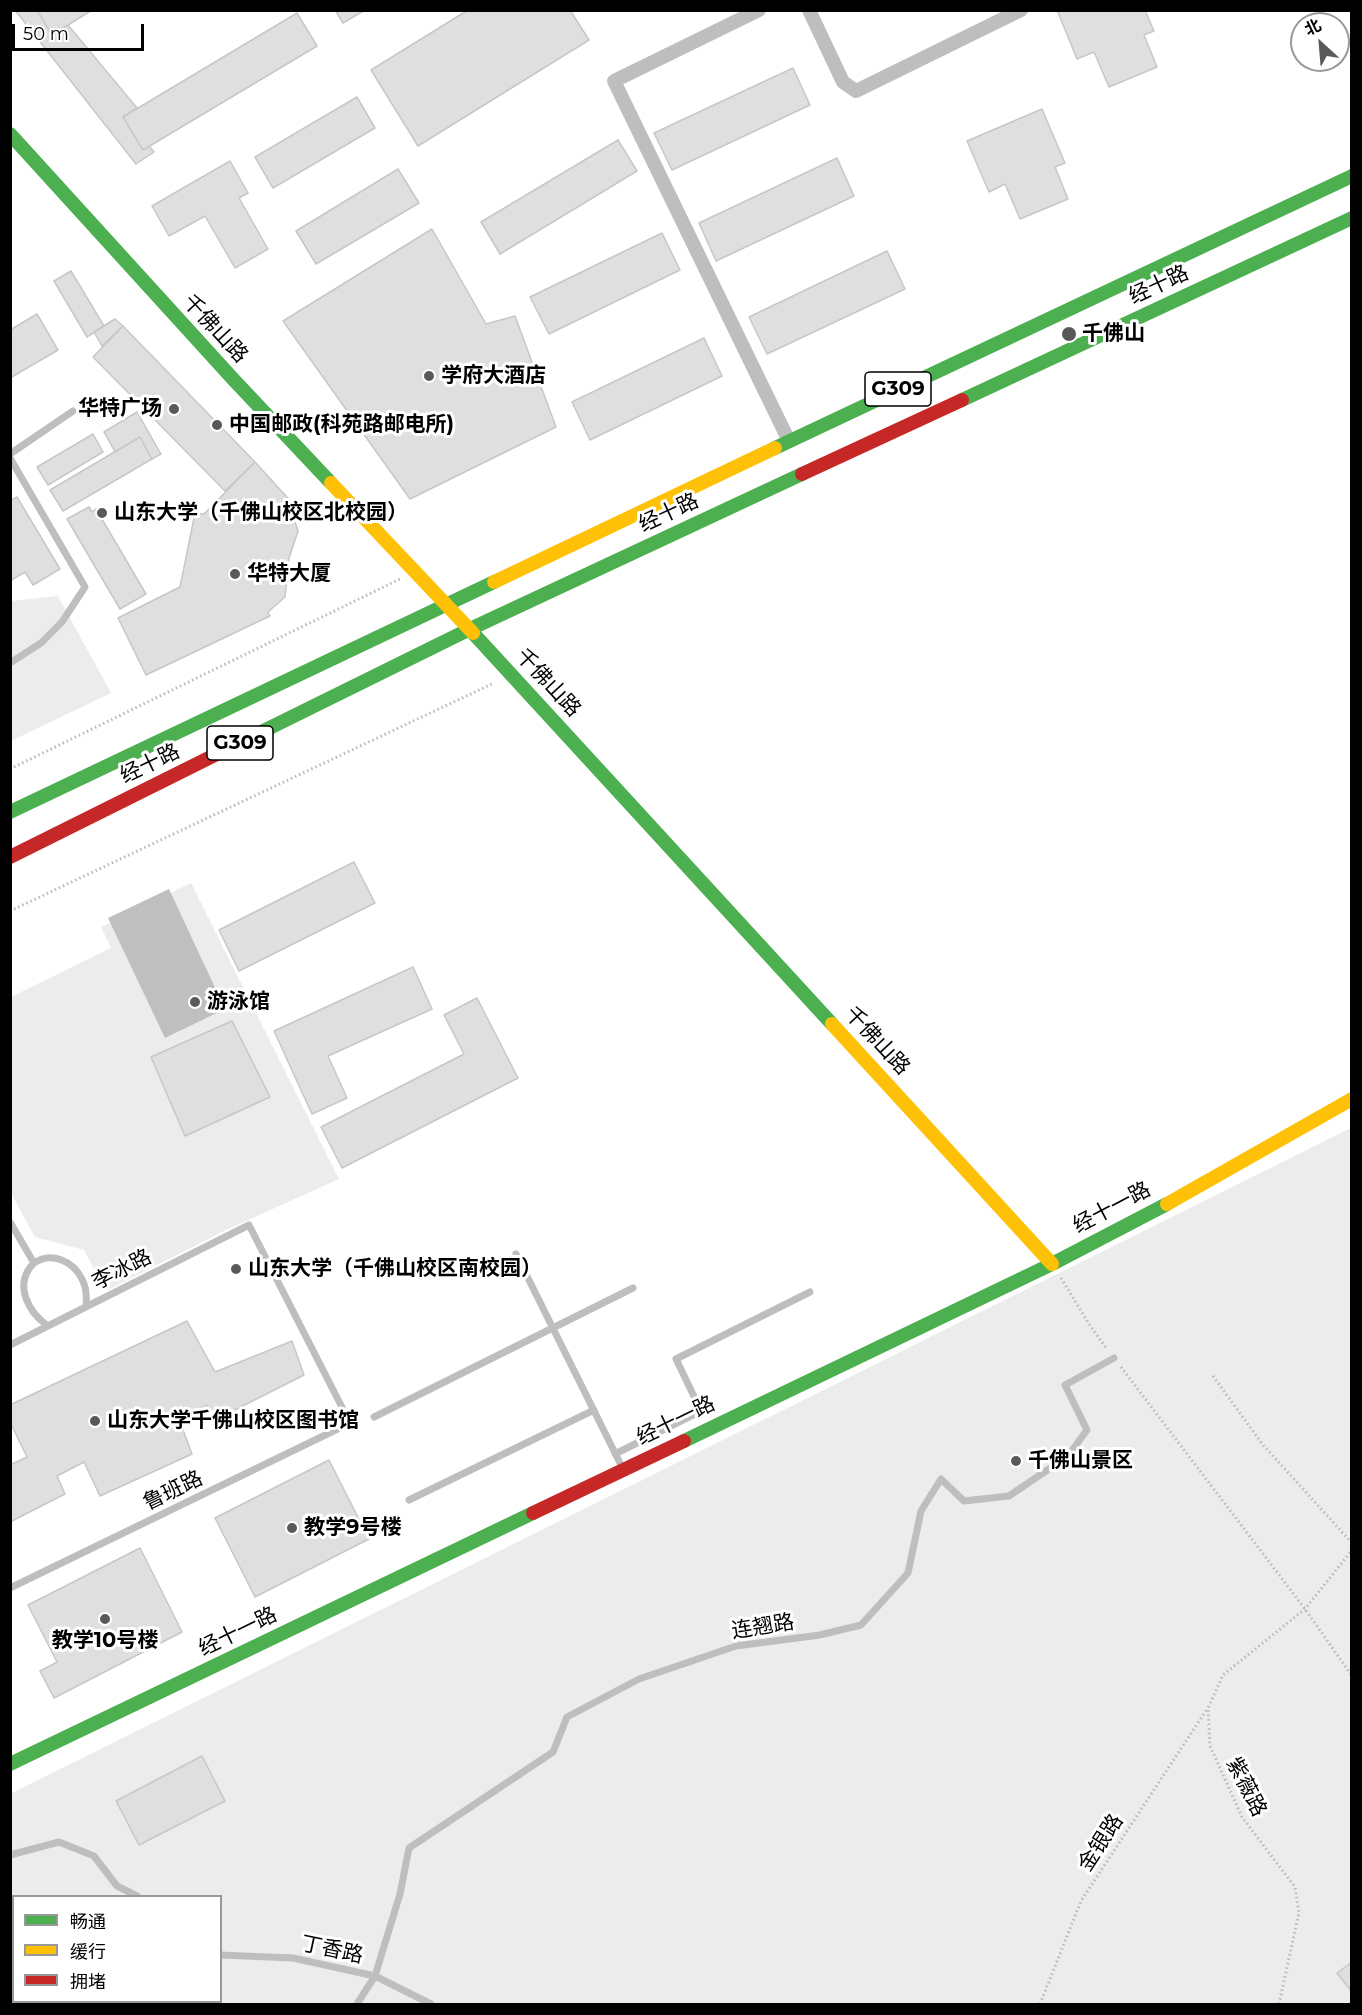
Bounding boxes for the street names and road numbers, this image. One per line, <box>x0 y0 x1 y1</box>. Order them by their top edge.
street label: 经十路 <box>1125 260 1193 310</box>
street label: 千佛山路 <box>177 290 253 368</box>
road number: G309 <box>865 372 931 406</box>
street label: 经十路 <box>635 488 703 538</box>
street label: 千佛山路 <box>510 644 586 722</box>
road number: G309 <box>207 726 273 760</box>
street label: 经十路 <box>116 739 184 789</box>
street label: 千佛山路 <box>839 1002 915 1080</box>
street label: 经十一路 <box>1069 1177 1155 1239</box>
street label: 李冰路 <box>88 1244 156 1296</box>
street label: 经十一路 <box>633 1391 719 1451</box>
street label: 鲁班路 <box>139 1466 207 1516</box>
street label: 经十一路 <box>195 1602 281 1662</box>
street label: 连翘路 <box>730 1610 796 1644</box>
street label: 紫薇路 <box>1220 1753 1272 1821</box>
street label: 金银路 <box>1073 1810 1129 1876</box>
street label: 丁香路 <box>299 1931 365 1969</box>

